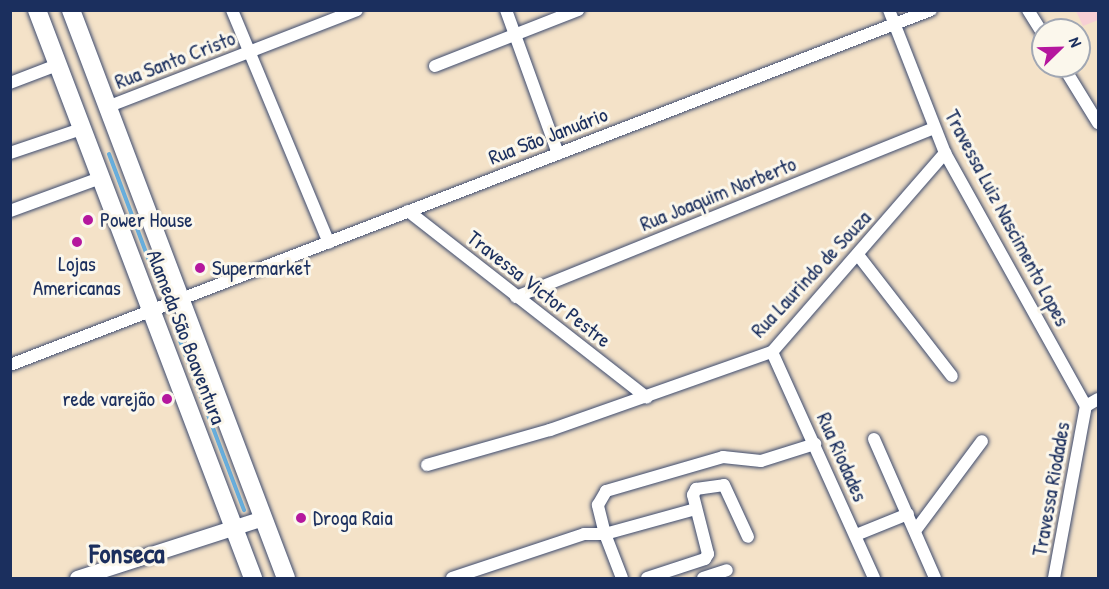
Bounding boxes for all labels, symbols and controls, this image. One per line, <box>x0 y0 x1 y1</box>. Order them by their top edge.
north arrow <box>1031 18 1091 78</box>
street label: Rua Santo Cristo <box>111 25 239 95</box>
text: N <box>1064 34 1088 50</box>
street label: Rua São Januário <box>485 102 611 170</box>
street label: Travessa Luiz Nascimento Lopes <box>939 105 1075 331</box>
street label: Rua Joaquim Norberto <box>636 151 800 237</box>
street label: Rua Laurindo de Souza <box>746 205 876 343</box>
place label: Power House <box>100 207 193 233</box>
marker: Power House <box>81 213 95 227</box>
street label: Travessa Victor Pestre <box>462 225 616 353</box>
marker: Lojas Americanas <box>70 235 84 249</box>
street label: Alameda São Boaventura <box>141 246 231 428</box>
place label: Lojas Americanas <box>33 251 121 301</box>
place label: Supermarket <box>212 255 310 281</box>
marker: Supermarket <box>193 261 207 275</box>
place label: rede varejão <box>62 386 155 412</box>
marker: rede varejão <box>160 392 174 406</box>
street label: Rua Riodades <box>811 409 873 505</box>
street label: Travessa Riodades <box>1027 420 1075 558</box>
place label: Droga Raia <box>313 505 393 531</box>
marker: Droga Raia <box>294 511 308 525</box>
district label: Fonseca <box>89 538 165 570</box>

